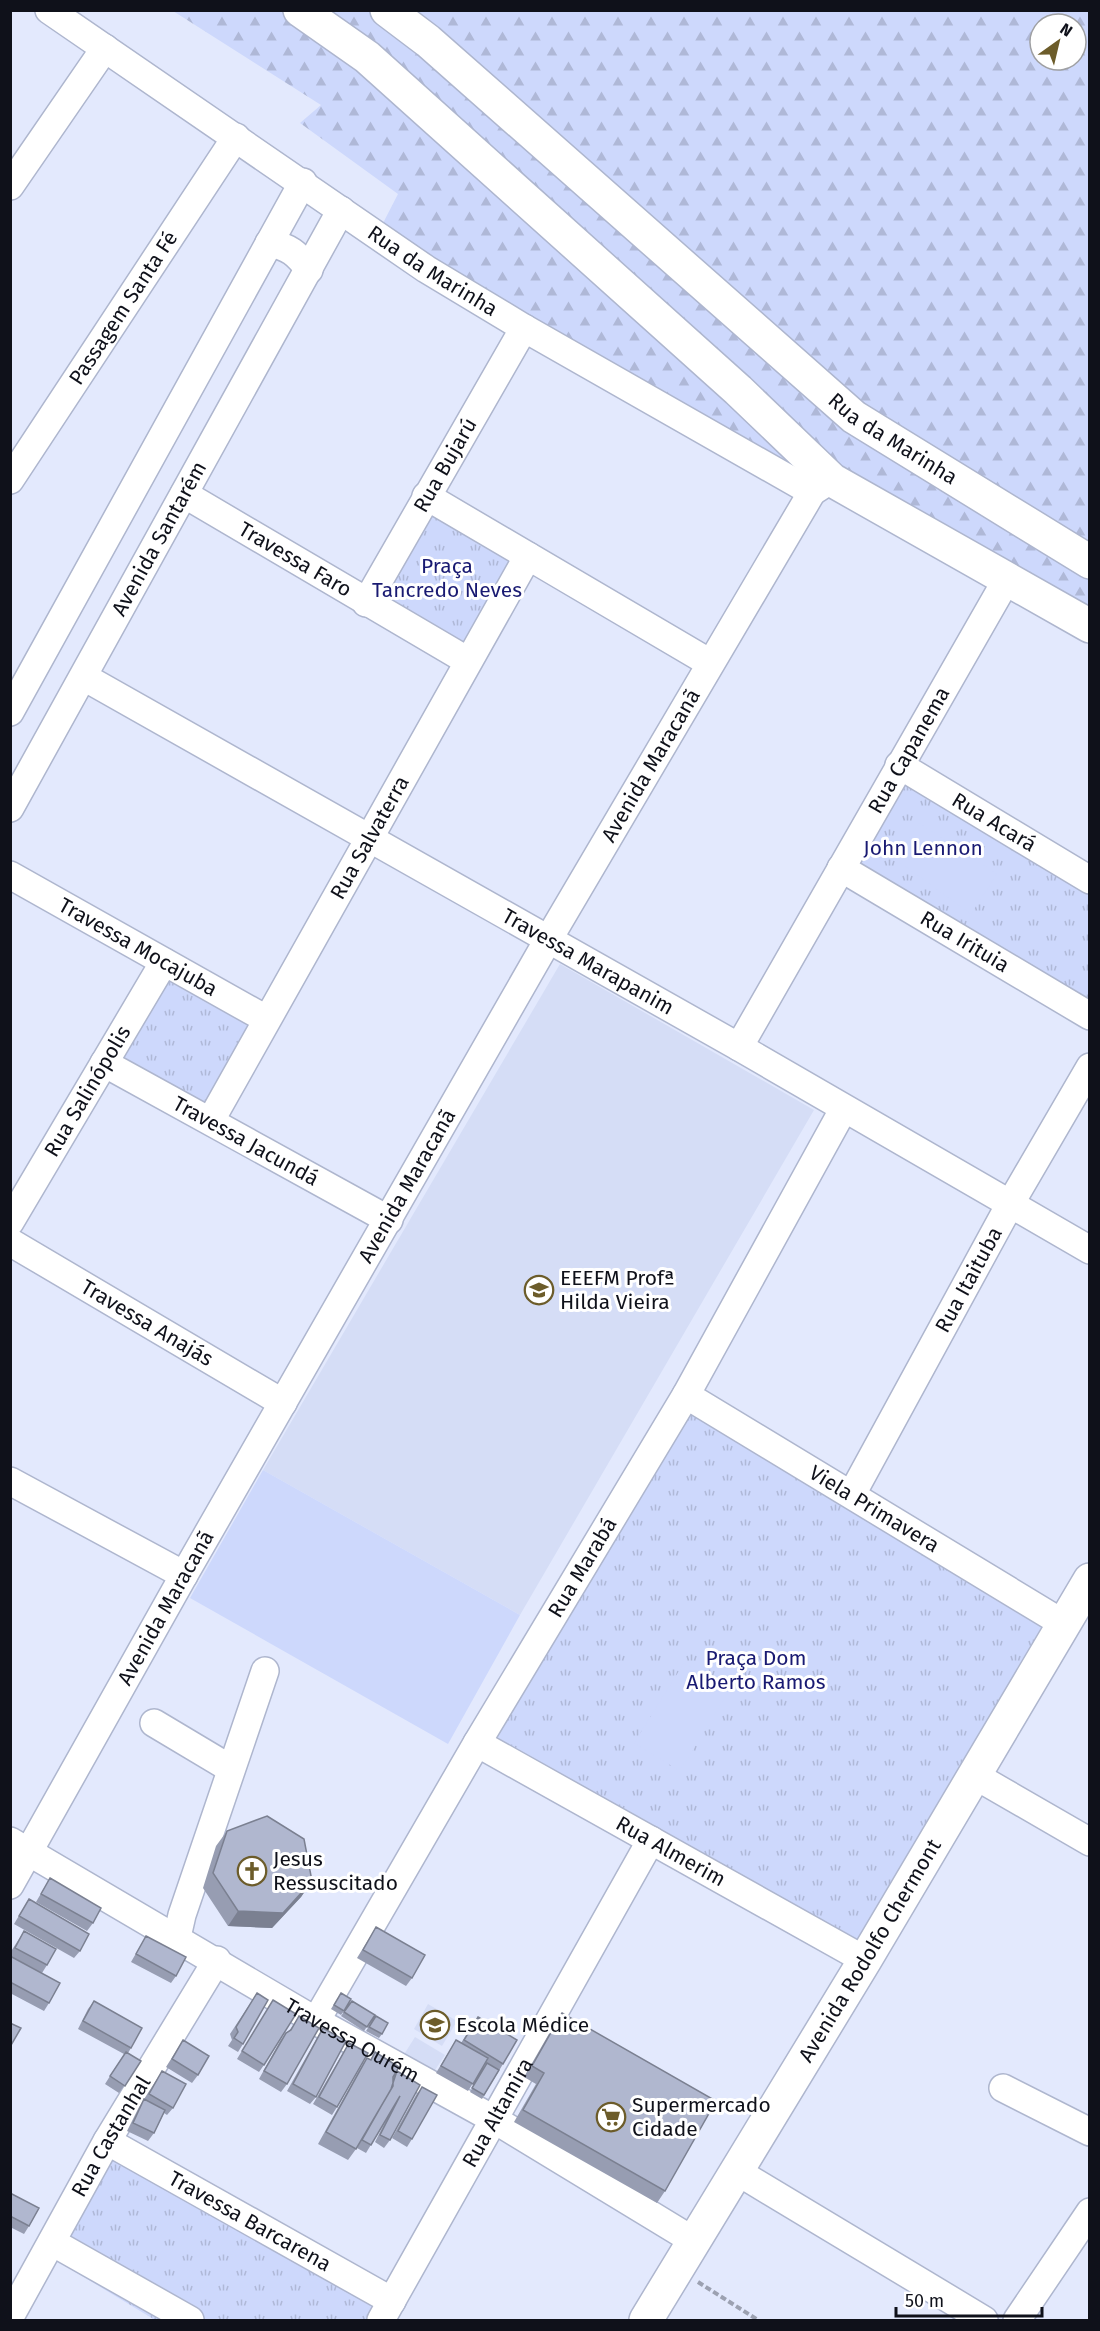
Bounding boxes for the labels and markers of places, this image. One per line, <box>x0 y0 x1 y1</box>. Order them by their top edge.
place label: EEEFM Profª Hilda Vieira <box>560 1265 675 1315</box>
school or university icon: EEEFM Profª Hilda Vieira <box>523 1274 555 1306</box>
place label: Jesus Ressuscitado <box>273 1846 398 1896</box>
church icon: Jesus Ressuscitado <box>236 1855 268 1887</box>
school or university icon: Escola Médice <box>419 2009 451 2041</box>
place label: Escola Médice <box>456 2012 589 2038</box>
place label: Supermercado Cidade <box>632 2092 771 2142</box>
supermarket icon: Supermercado Cidade <box>595 2101 627 2133</box>

